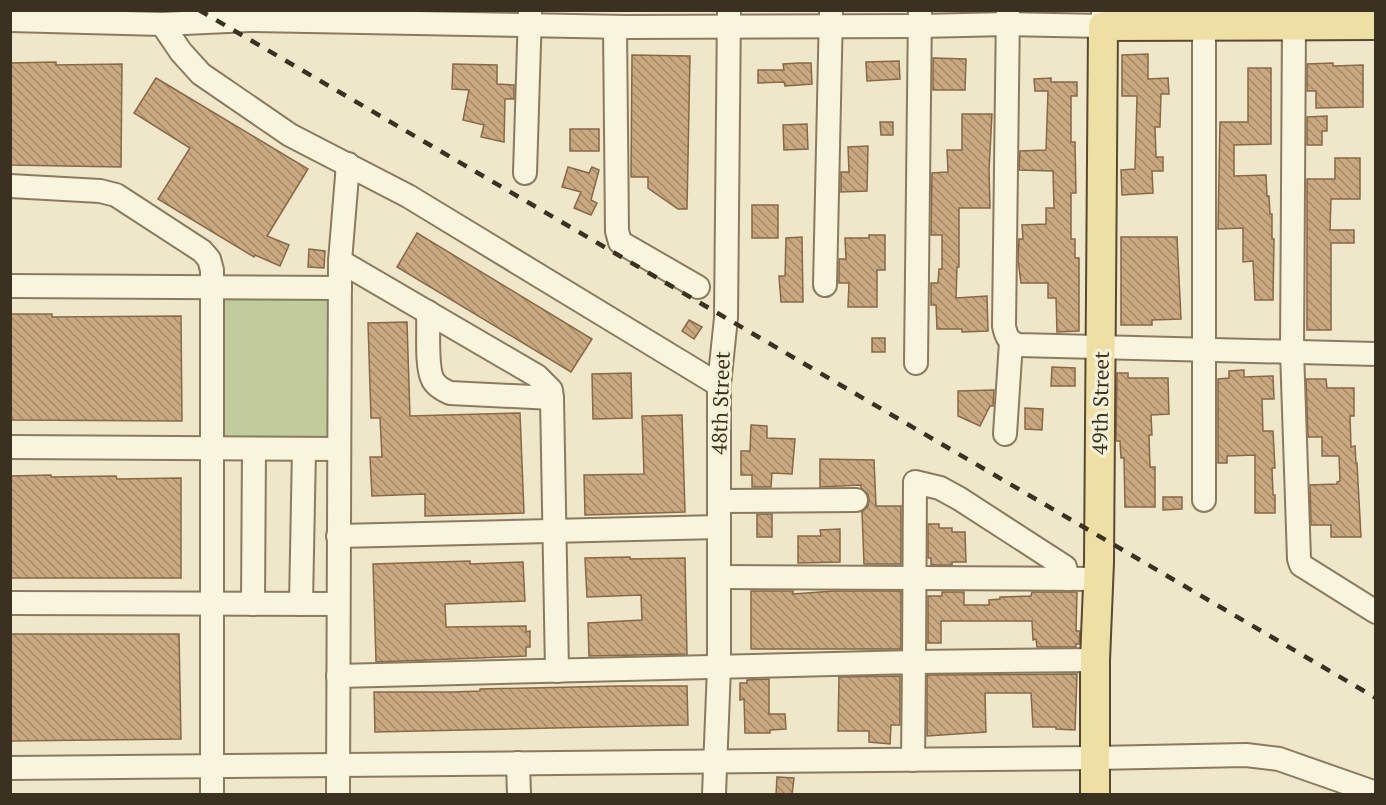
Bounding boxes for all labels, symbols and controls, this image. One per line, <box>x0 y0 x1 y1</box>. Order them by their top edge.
street label: 48th Street <box>704 350 736 455</box>
street label: 49th Street <box>1085 351 1115 455</box>

